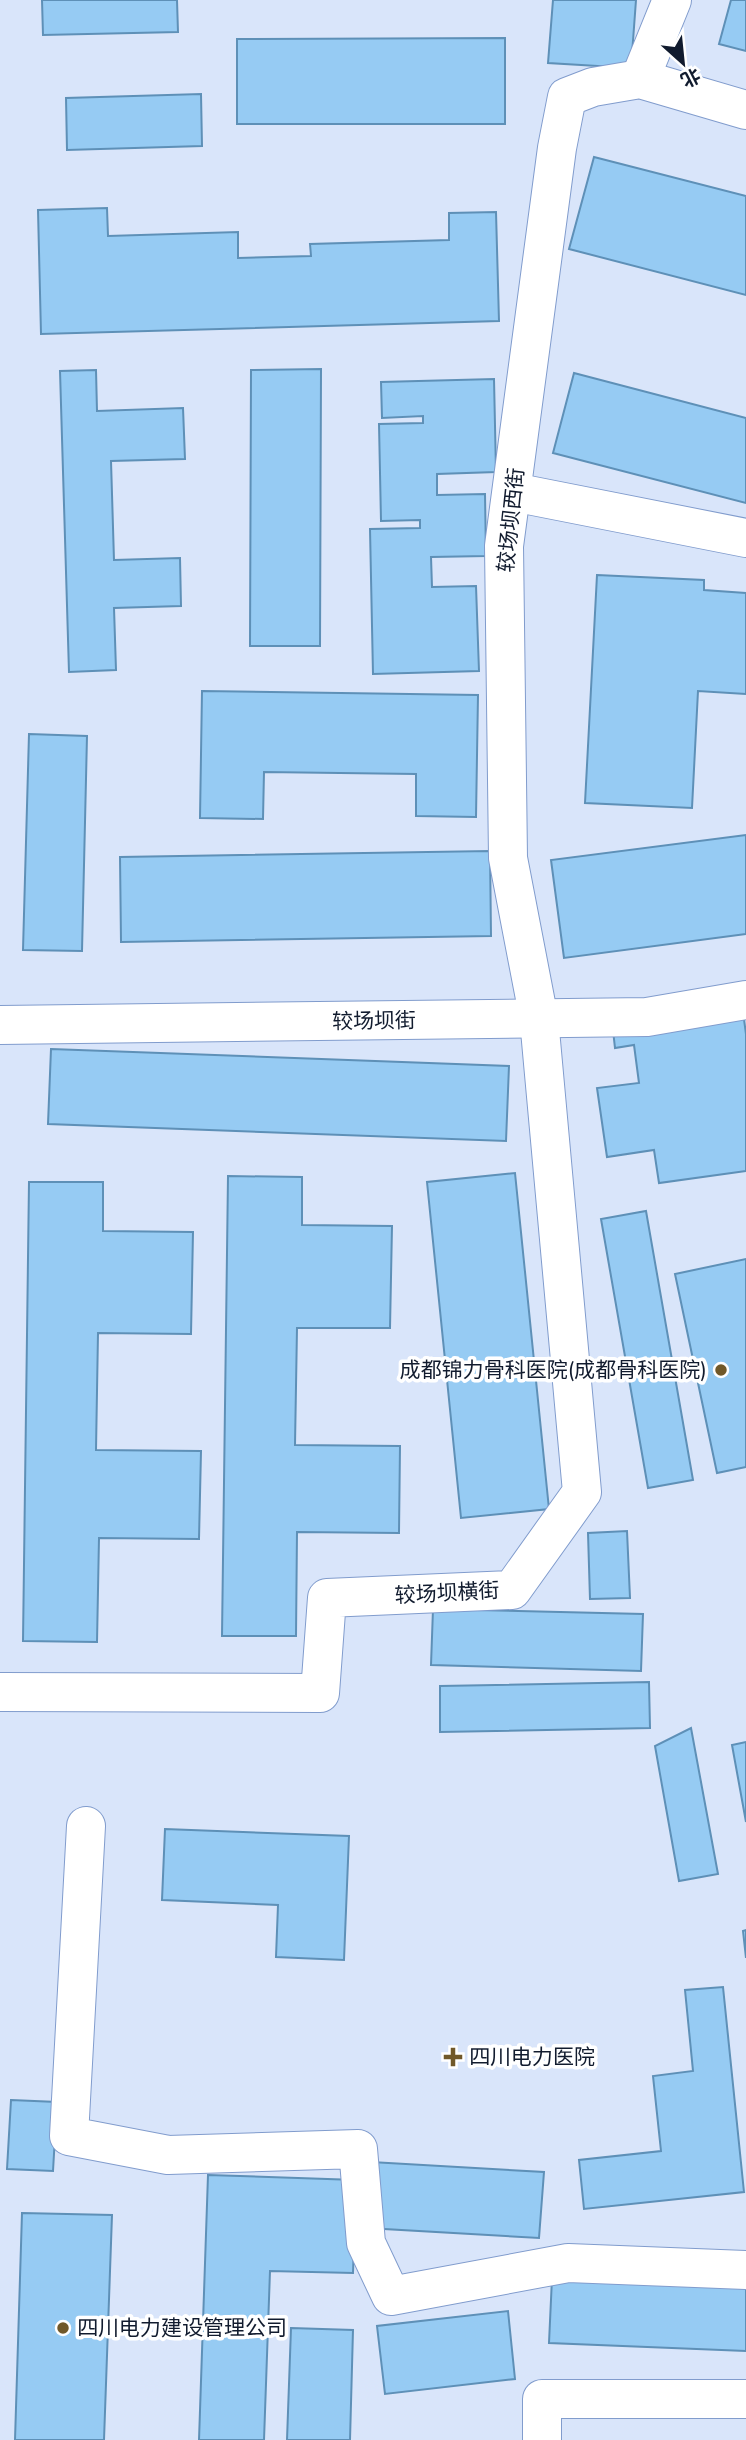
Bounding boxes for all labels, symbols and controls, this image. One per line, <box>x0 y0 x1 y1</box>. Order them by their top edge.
north arrow <box>648 28 718 98</box>
text: 北 <box>676 61 705 93</box>
street label: 较场坝西街 <box>492 466 530 574</box>
street label: 较场坝街 <box>332 1006 416 1036</box>
place label: 成都锦力骨科医院(成都骨科医院) <box>400 1356 707 1384</box>
marker: 成都锦力骨科医院(成都骨科医院) <box>713 1362 729 1378</box>
street label: 较场坝横街 <box>394 1576 500 1610</box>
place label: 四川电力医院 <box>469 2043 595 2071</box>
marker: 四川电力医院 <box>443 2047 463 2067</box>
place label: 四川电力建设管理公司 <box>77 2314 287 2342</box>
marker: 四川电力建设管理公司 <box>55 2320 71 2336</box>

